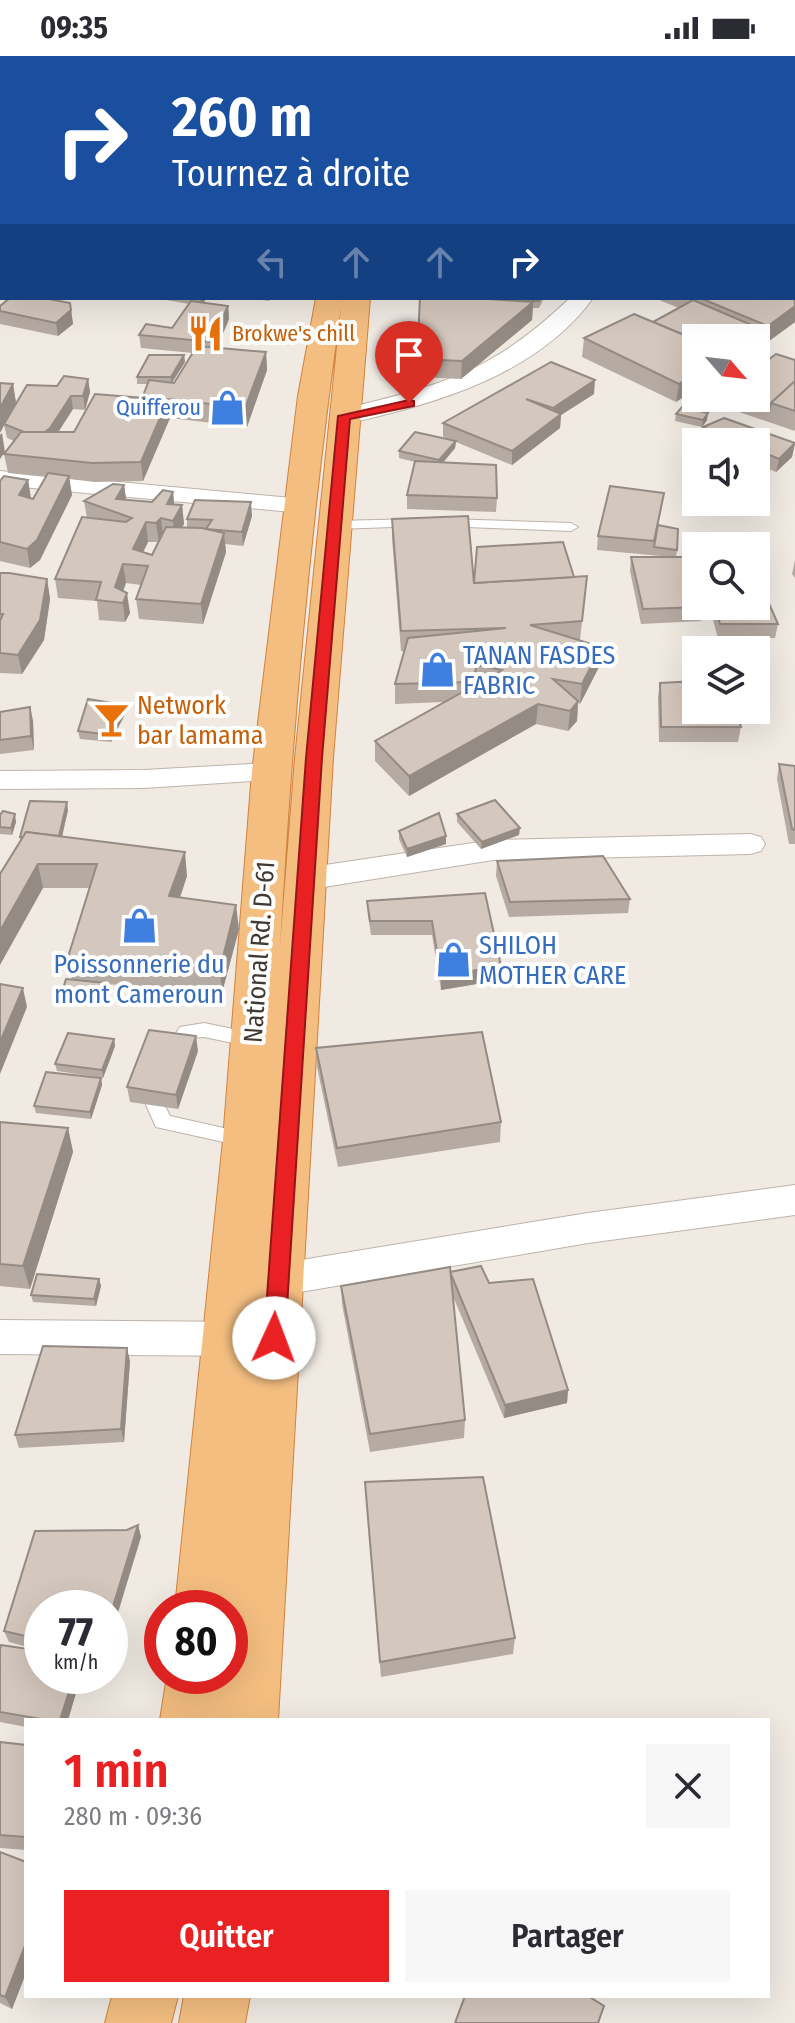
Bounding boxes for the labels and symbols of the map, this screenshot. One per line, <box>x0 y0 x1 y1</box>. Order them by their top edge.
restaurant icon: Brokwe's chill <box>187 314 225 352</box>
place label: Brokwe's chill <box>232 320 355 347</box>
pin <box>375 321 443 403</box>
north arrow <box>682 324 770 412</box>
shop icon: Quifferou <box>208 388 246 426</box>
place label: Quifferou <box>116 394 201 421</box>
place label: TANAN FASDES FABRIC <box>463 640 615 701</box>
shop icon: TANAN FASDES FABRIC <box>418 651 456 689</box>
place label: Network bar lamama <box>137 690 263 751</box>
bar icon: Network bar lamama <box>92 701 130 739</box>
street label: National Rd. D-61 <box>238 860 281 1044</box>
shop icon: Poissonnerie du mont Cameroun <box>120 906 158 944</box>
place label: SHILOH MOTHER CARE <box>479 930 626 991</box>
shop icon: SHILOH MOTHER CARE <box>434 941 472 979</box>
place label: Poissonnerie du mont Cameroun <box>53 949 225 1010</box>
position arrow <box>232 1296 316 1380</box>
speed limit sign: 80 <box>144 1590 248 1694</box>

